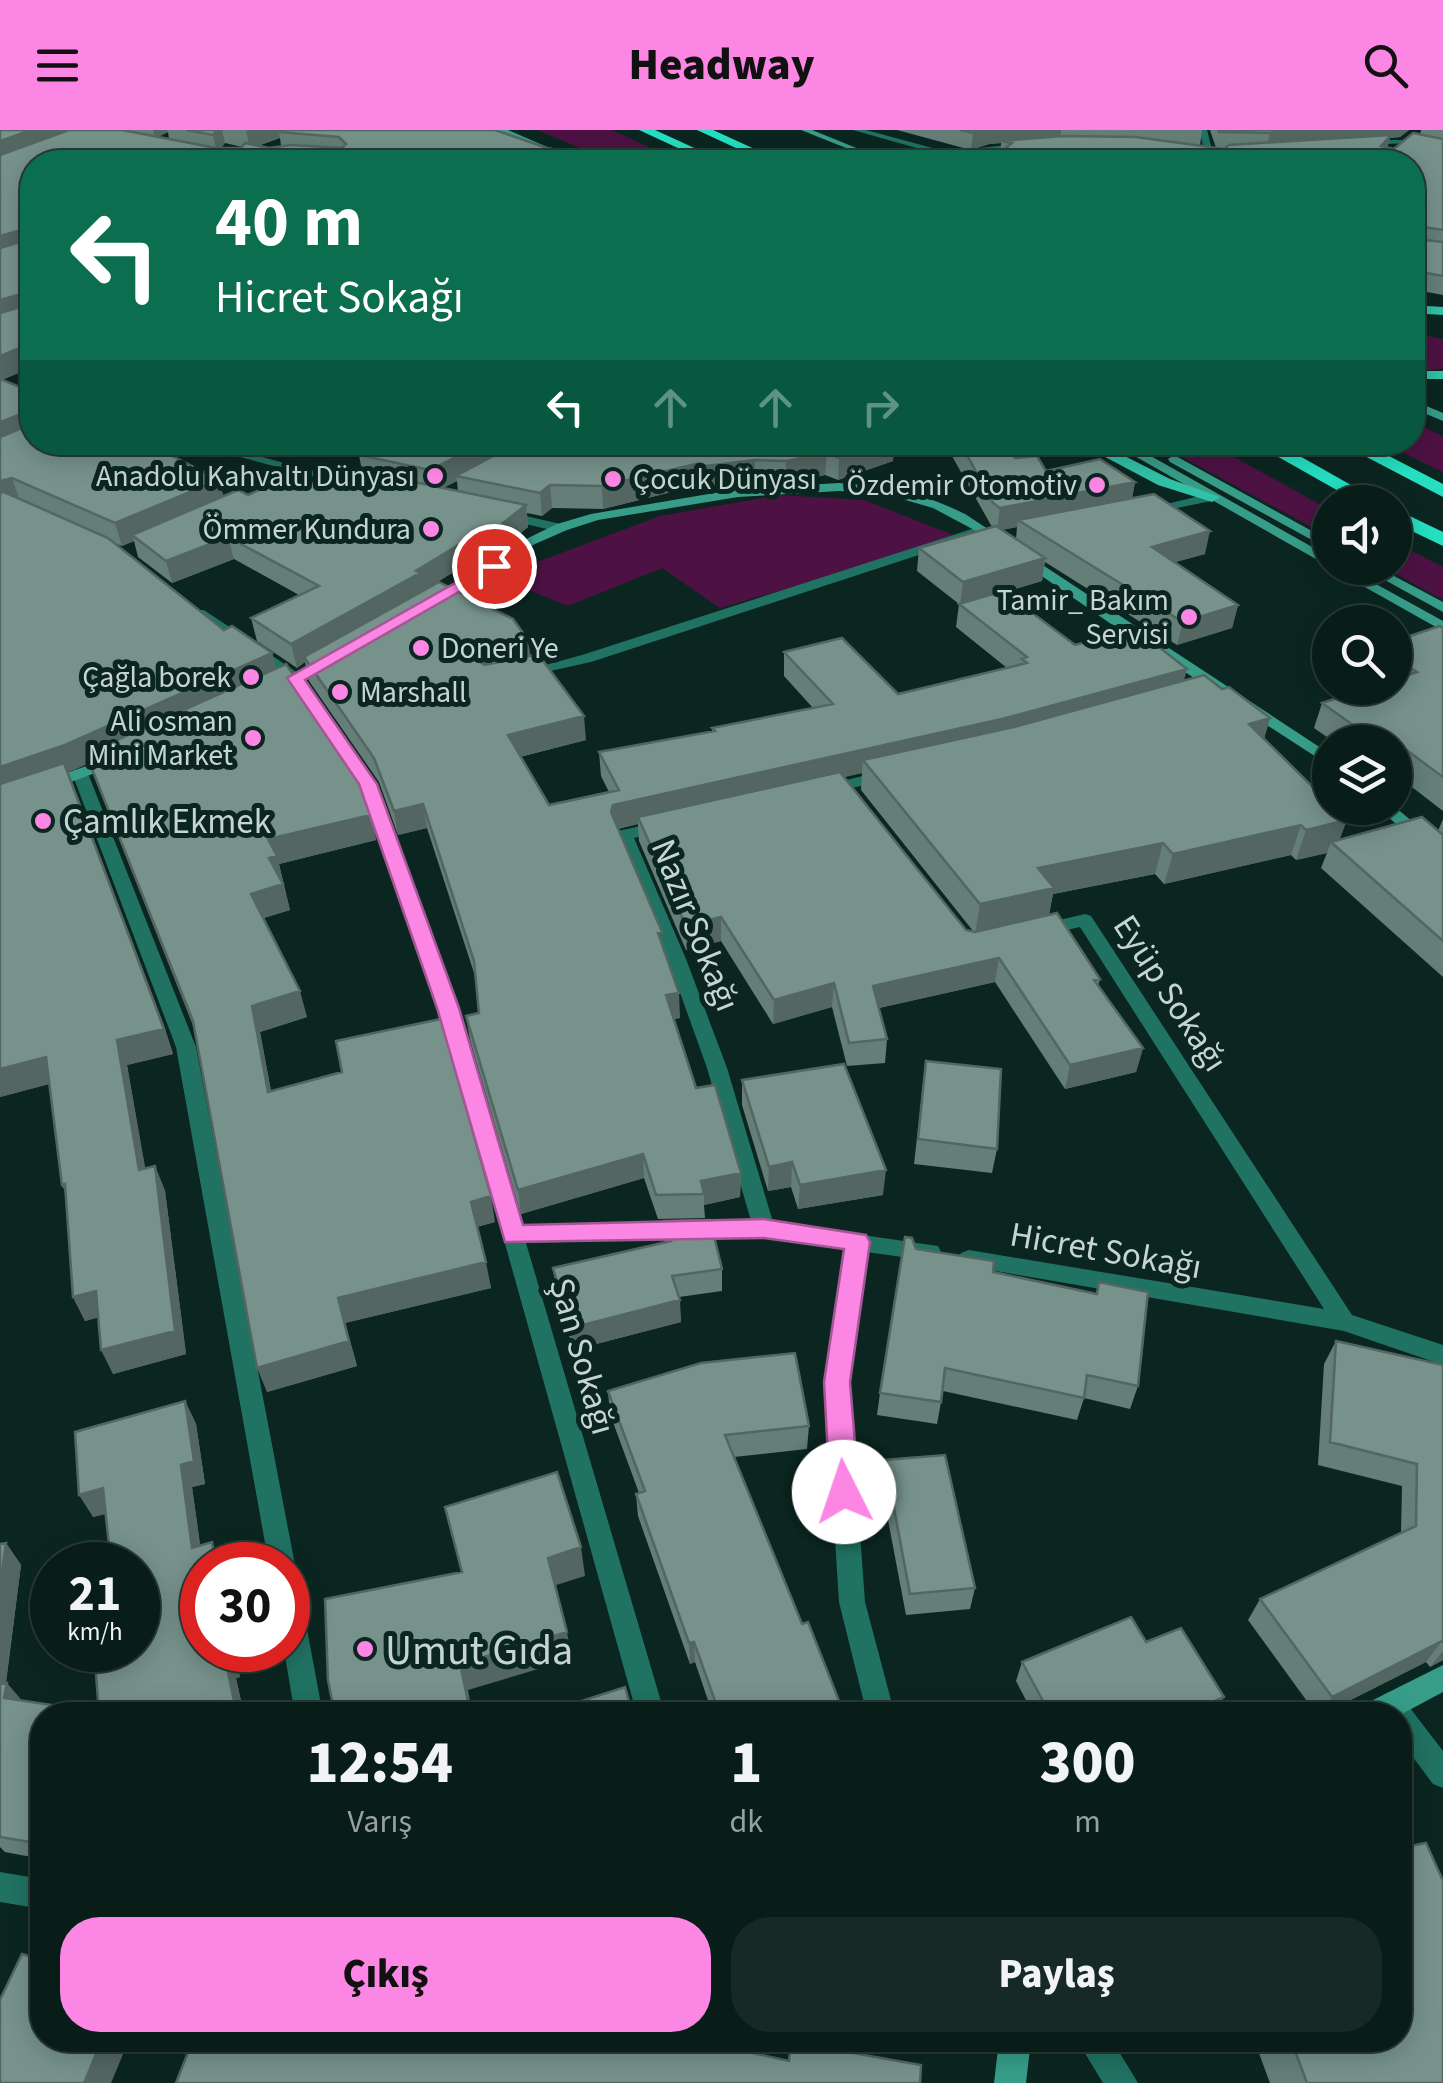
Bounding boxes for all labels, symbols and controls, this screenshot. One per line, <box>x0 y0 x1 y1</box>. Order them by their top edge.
text: Headway <box>628 33 815 97</box>
icon: menu <box>30 38 85 93</box>
icon: search <box>1358 38 1413 93</box>
text: 40 m <box>215 173 363 273</box>
icon: left <box>50 190 180 320</box>
text: Hicret Sokağı <box>215 266 464 330</box>
icon: left <box>538 380 593 435</box>
icon: ahead <box>643 380 698 435</box>
icon: ahead <box>748 380 803 435</box>
icon: right <box>853 380 908 435</box>
place label: Anadolu Kahvaltı Dünyası <box>96 455 415 498</box>
place label: Çocuk Dünyası <box>633 458 817 501</box>
place label: Özdemir Otomotiv <box>847 464 1077 507</box>
marker: Anadolu Kahvaltı Dünyası <box>424 465 446 487</box>
marker: Çocuk Dünyası <box>602 468 624 490</box>
marker: Özdemir Otomotiv <box>1086 474 1108 496</box>
map controls <box>1312 485 1412 825</box>
button: sound <box>1312 485 1412 585</box>
place label: Ömmer Kundura <box>203 508 411 551</box>
marker: Ömmer Kundura <box>420 518 442 540</box>
pin <box>452 524 537 609</box>
icon: arrive <box>467 539 522 594</box>
place label: Tamir_ Bakım Servisi <box>996 579 1169 656</box>
button: search <box>1312 605 1412 705</box>
marker: Tamir_ Bakım Servisi <box>1178 606 1200 628</box>
place label: Doneri Ye <box>441 627 559 670</box>
marker: Doneri Ye <box>410 637 432 659</box>
place label: Çağla borek <box>82 656 231 699</box>
marker: Çağla borek <box>240 666 262 688</box>
place label: Marshall <box>360 671 467 714</box>
marker: Marshall <box>329 681 351 703</box>
place label: Ali osman Mini Market <box>88 700 233 777</box>
button: layers <box>1312 725 1412 825</box>
marker: Ali osman Mini Market <box>242 727 264 749</box>
place label: Çamlık Ekmek <box>63 797 272 847</box>
marker: Çamlık Ekmek <box>32 810 54 832</box>
street label: Nazır Sokağı <box>638 832 752 1019</box>
street label: Eyüp Sokağı <box>1101 905 1240 1082</box>
street label: Hicret Sokağı <box>1006 1210 1205 1292</box>
street label: Şan Sokağı <box>536 1272 628 1441</box>
position arrow <box>792 1440 896 1544</box>
speed limit sign: 30 <box>180 1542 310 1672</box>
text: 21 <box>69 1559 121 1630</box>
text: km/h <box>67 1614 123 1650</box>
place label: Umut Gıda <box>385 1621 573 1681</box>
marker: Umut Gıda <box>354 1638 376 1660</box>
text: 12:54 <box>306 1721 453 1806</box>
text: 1 <box>730 1721 762 1806</box>
text: 300 <box>1040 1721 1136 1806</box>
text: Varış <box>348 1799 412 1845</box>
text: dk <box>730 1799 763 1845</box>
text: m <box>1074 1799 1101 1845</box>
button: Çıkış <box>60 1917 711 2032</box>
button: Paylaş <box>731 1917 1382 2032</box>

